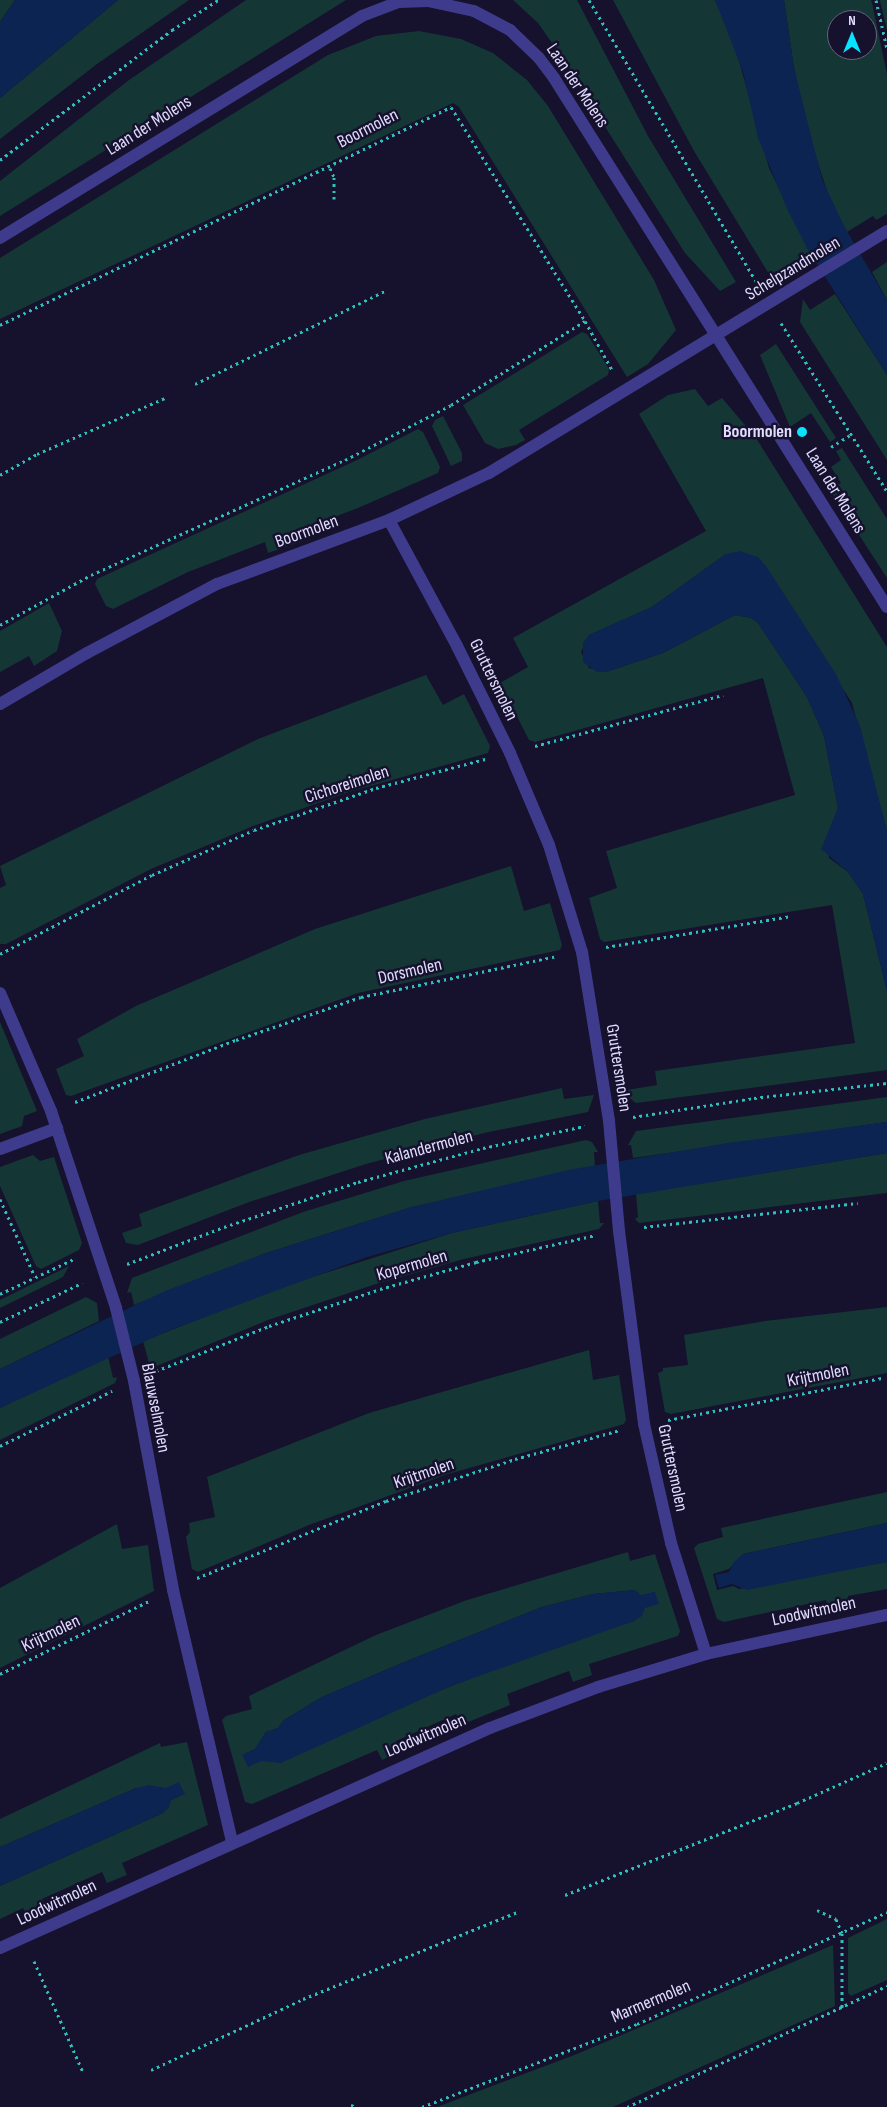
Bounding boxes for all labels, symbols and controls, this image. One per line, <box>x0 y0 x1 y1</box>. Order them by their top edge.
north arrow <box>827 10 877 60</box>
text: N <box>848 12 856 29</box>
street label: Laan der Molens <box>541 40 613 132</box>
street label: Laan der Molens <box>102 91 196 161</box>
street label: Boormolen <box>334 105 402 153</box>
street label: Schelpzandmolen <box>742 232 844 306</box>
place label: Boormolen <box>723 421 792 443</box>
marker: Boormolen <box>796 426 808 438</box>
street label: Laan der Molens <box>800 444 870 538</box>
street label: Boormolen <box>273 511 341 553</box>
street label: Gruttersmolen <box>464 636 522 724</box>
street label: Cichoreimolen <box>302 761 392 809</box>
street label: Dorsmolen <box>376 954 444 990</box>
street label: Gruttersmolen <box>600 1023 636 1113</box>
street label: Kalandermolen <box>383 1126 475 1170</box>
street label: Kopermolen <box>374 1246 450 1286</box>
street label: Krijtmolen <box>785 1359 851 1393</box>
street label: Blauwselmolen <box>136 1362 174 1454</box>
street label: Gruttersmolen <box>652 1423 692 1513</box>
street label: Krijtmolen <box>391 1454 457 1494</box>
street label: Loodwitmolen <box>770 1593 858 1631</box>
street label: Krijtmolen <box>18 1611 84 1657</box>
street label: Loodwitmolen <box>383 1709 469 1763</box>
street label: Loodwitmolen <box>14 1875 100 1931</box>
street label: Marmermolen <box>608 1976 694 2028</box>

